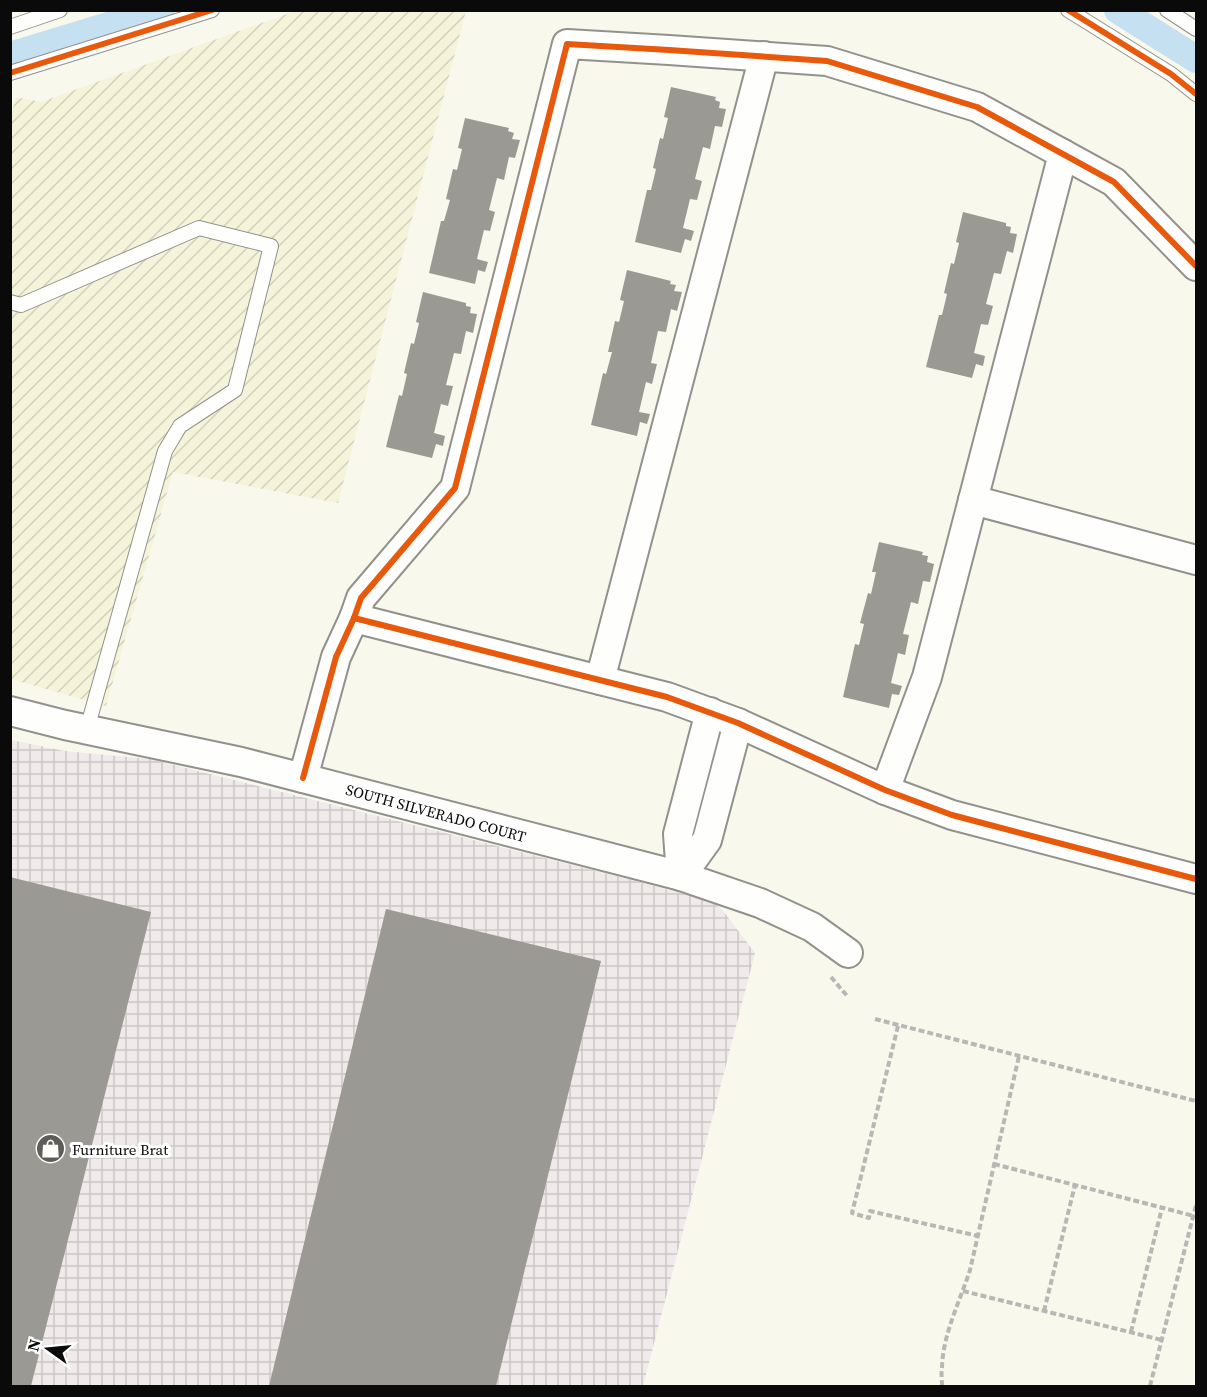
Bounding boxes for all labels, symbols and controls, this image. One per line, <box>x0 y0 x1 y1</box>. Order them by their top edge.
street label: SOUTH SILVERADO COURT <box>344 779 528 847</box>
shop icon: Furniture Brat <box>35 1133 67 1165</box>
place label: Furniture Brat <box>72 1139 168 1160</box>
north arrow <box>18 1319 78 1379</box>
text: N <box>21 1336 46 1354</box>

